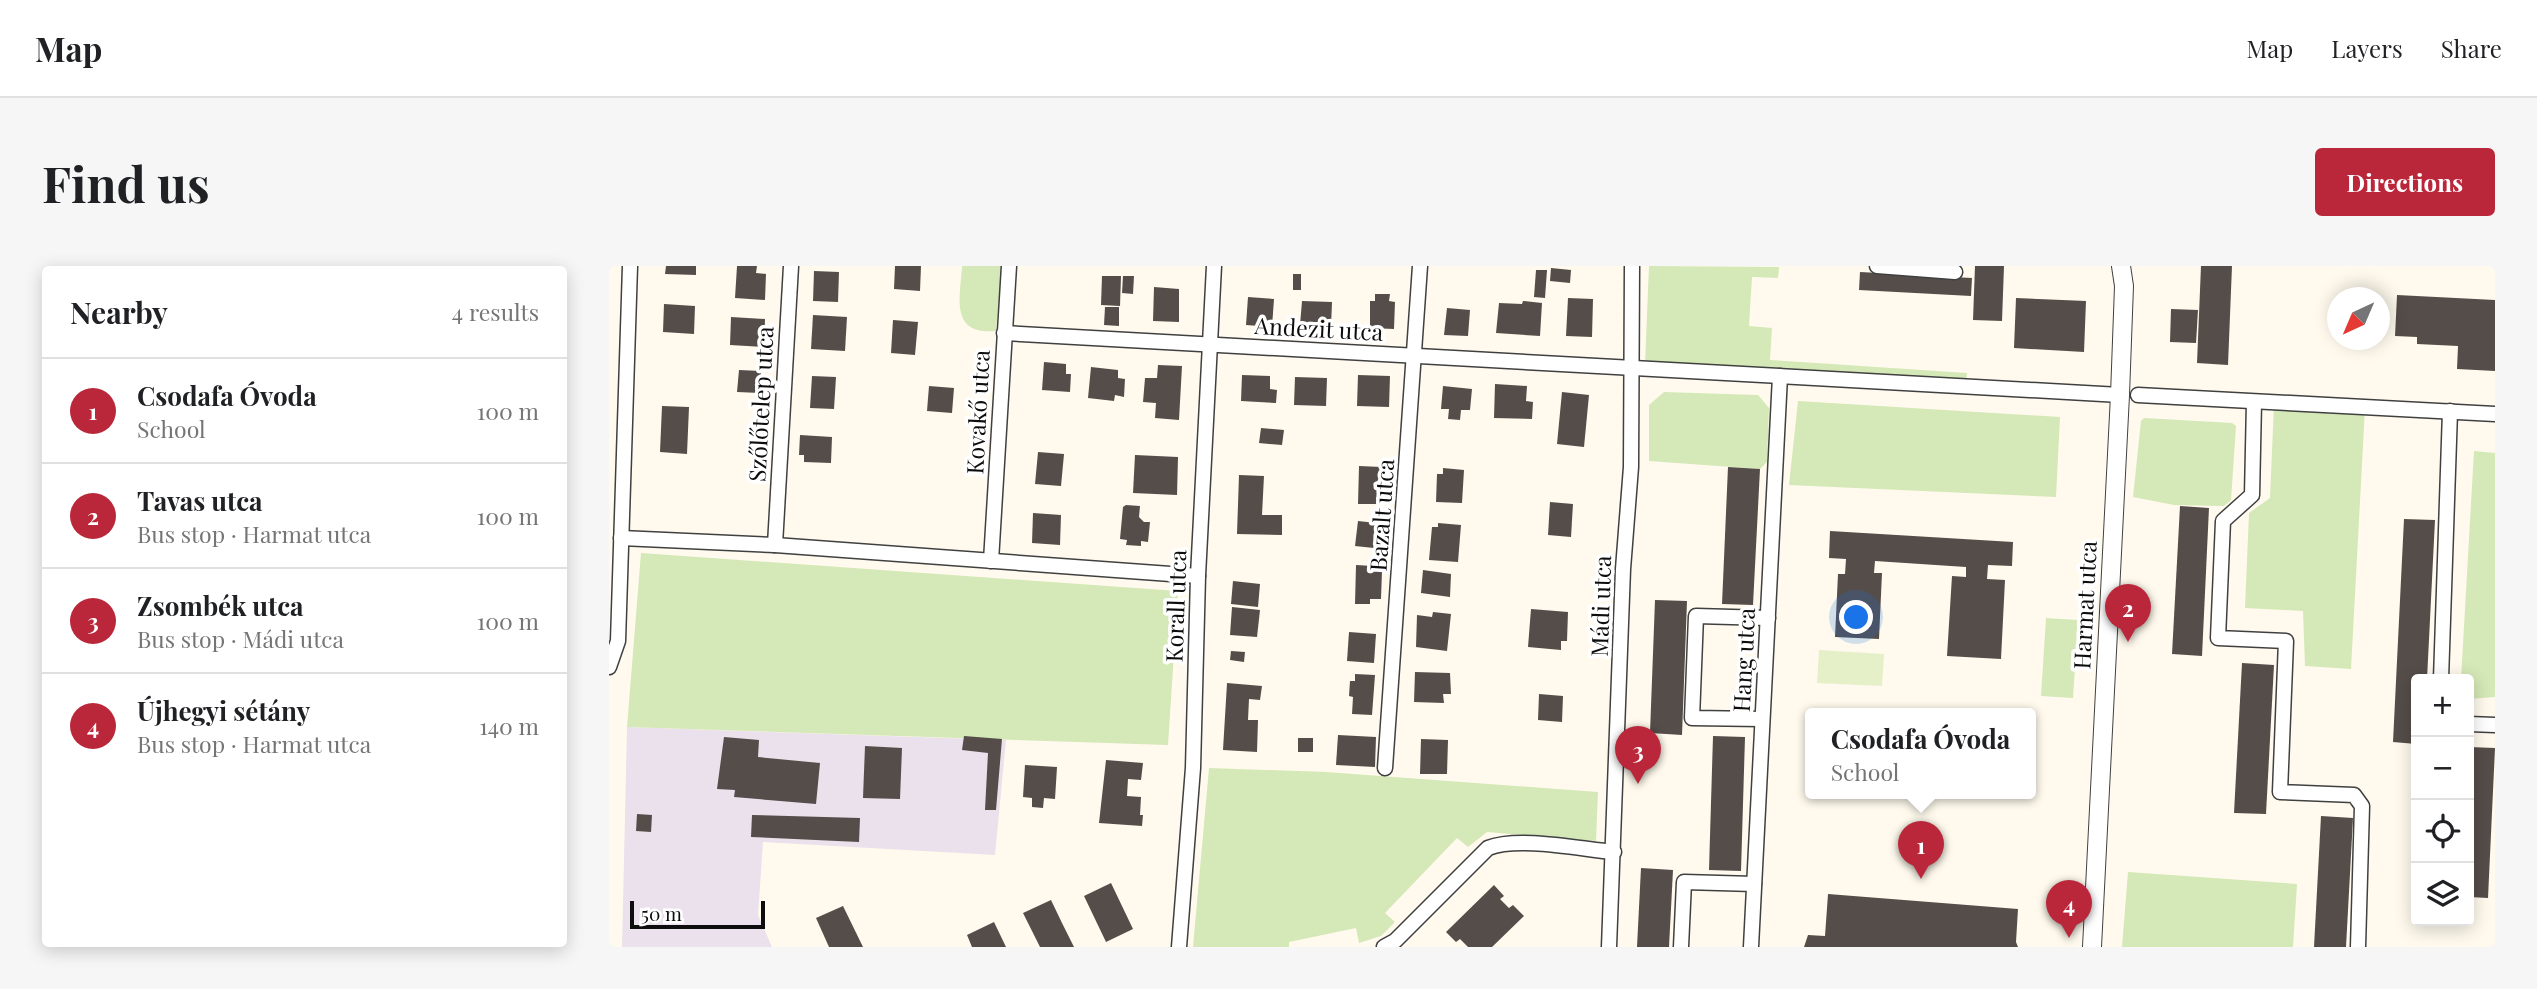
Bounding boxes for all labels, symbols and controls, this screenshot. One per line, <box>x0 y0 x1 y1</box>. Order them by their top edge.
text: Map <box>35 26 102 70</box>
text: Map <box>2247 32 2293 64</box>
text: Layers <box>2331 32 2403 64</box>
text: Share <box>2441 32 2502 64</box>
button: Directions <box>2315 148 2495 216</box>
text: Find us <box>42 150 210 215</box>
north arrow <box>2327 287 2390 350</box>
text: Nearby <box>70 292 168 332</box>
text: 4 results <box>452 296 539 327</box>
street label: Andezit utca <box>1253 309 1385 347</box>
street label: Szőlőtelep utca <box>740 325 780 483</box>
street label: Kovakő utca <box>958 348 996 475</box>
text: Csodafa Óvoda <box>137 378 317 413</box>
text: 1 <box>89 395 97 426</box>
text: 100 m <box>477 395 539 426</box>
text: School <box>137 413 206 444</box>
street label: Bazalt utca <box>1362 457 1400 572</box>
text: Tavas utca <box>137 483 263 518</box>
text: 2 <box>87 500 99 531</box>
text: 100 m <box>477 500 539 531</box>
text: Bus stop · Harmat utca <box>137 518 371 549</box>
street label: Harmat utca <box>2065 539 2103 670</box>
street label: Korall utca <box>1158 549 1192 663</box>
street label: Mádi utca <box>1583 554 1617 657</box>
pin: 2 <box>2105 584 2151 642</box>
text: Zsombék utca <box>137 588 304 623</box>
your location <box>1839 600 1873 634</box>
text: 3 <box>87 605 99 636</box>
text: 100 m <box>477 605 539 636</box>
street label: Hang utca <box>1725 607 1761 713</box>
text: Bus stop · Mádi utca <box>137 623 344 654</box>
map controls <box>2411 674 2474 926</box>
button: + <box>2411 674 2474 737</box>
text: Újhegyi sétány <box>137 693 310 728</box>
popup <box>1805 708 2036 799</box>
text: 4 <box>87 710 99 741</box>
text: 140 m <box>479 710 539 741</box>
text: Csodafa Óvoda <box>1831 721 2010 756</box>
pin: 3 <box>1615 726 1661 784</box>
text: Bus stop · Harmat utca <box>137 728 371 759</box>
button: − <box>2411 737 2474 800</box>
text: School <box>1831 756 1899 787</box>
button: locate <box>2411 800 2474 863</box>
pin: 1 <box>1898 821 1944 879</box>
button: layers <box>2411 863 2474 926</box>
pin: 4 <box>2046 880 2092 938</box>
scale bar <box>630 898 765 930</box>
text: 50 m <box>641 900 682 926</box>

